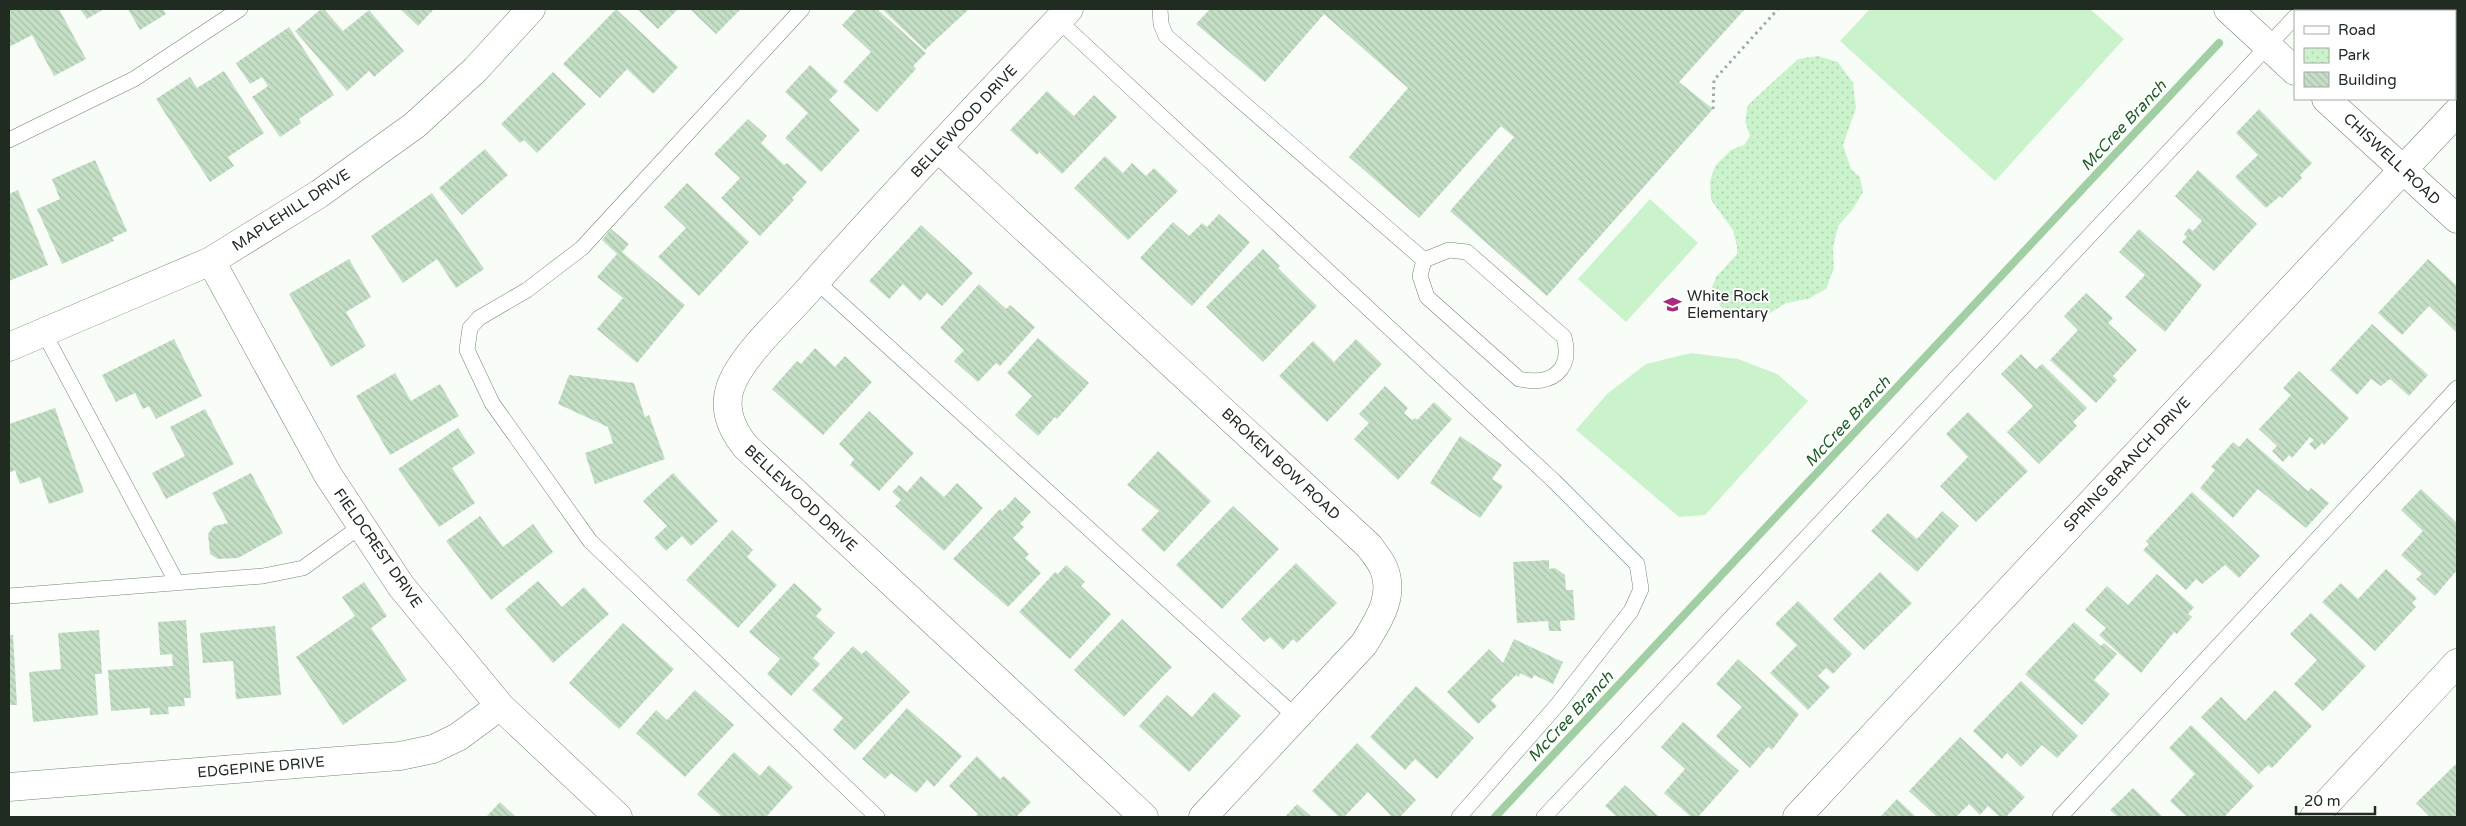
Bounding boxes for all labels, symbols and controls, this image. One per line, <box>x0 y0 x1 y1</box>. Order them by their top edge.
legend <box>2294 10 2456 100</box>
text: Road <box>2338 21 2376 39</box>
text: Park <box>2338 46 2370 64</box>
street label: BELLEWOOD DRIVE <box>907 61 1021 181</box>
text: Building <box>2338 71 2397 89</box>
water label: McCree Branch <box>2077 75 2172 175</box>
street label: CHISWELL ROAD <box>2340 109 2444 209</box>
street label: MAPLEHILL DRIVE <box>229 165 353 255</box>
place label: White Rock Elementary <box>1687 287 1769 322</box>
school or university icon: White Rock Elementary <box>1663 295 1683 315</box>
water label: McCree Branch <box>1801 371 1896 471</box>
street label: SPRING BRANCH DRIVE <box>2060 393 2194 535</box>
street label: BROKEN BOW ROAD <box>1218 404 1344 524</box>
street label: BELLEWOOD DRIVE <box>741 441 861 555</box>
street label: FIELDCREST DRIVE <box>330 485 426 611</box>
water label: McCree Branch <box>1524 666 1619 766</box>
street label: EDGEPINE DRIVE <box>197 752 325 782</box>
scale bar <box>2296 784 2375 816</box>
text: 20 m <box>2304 792 2341 810</box>

